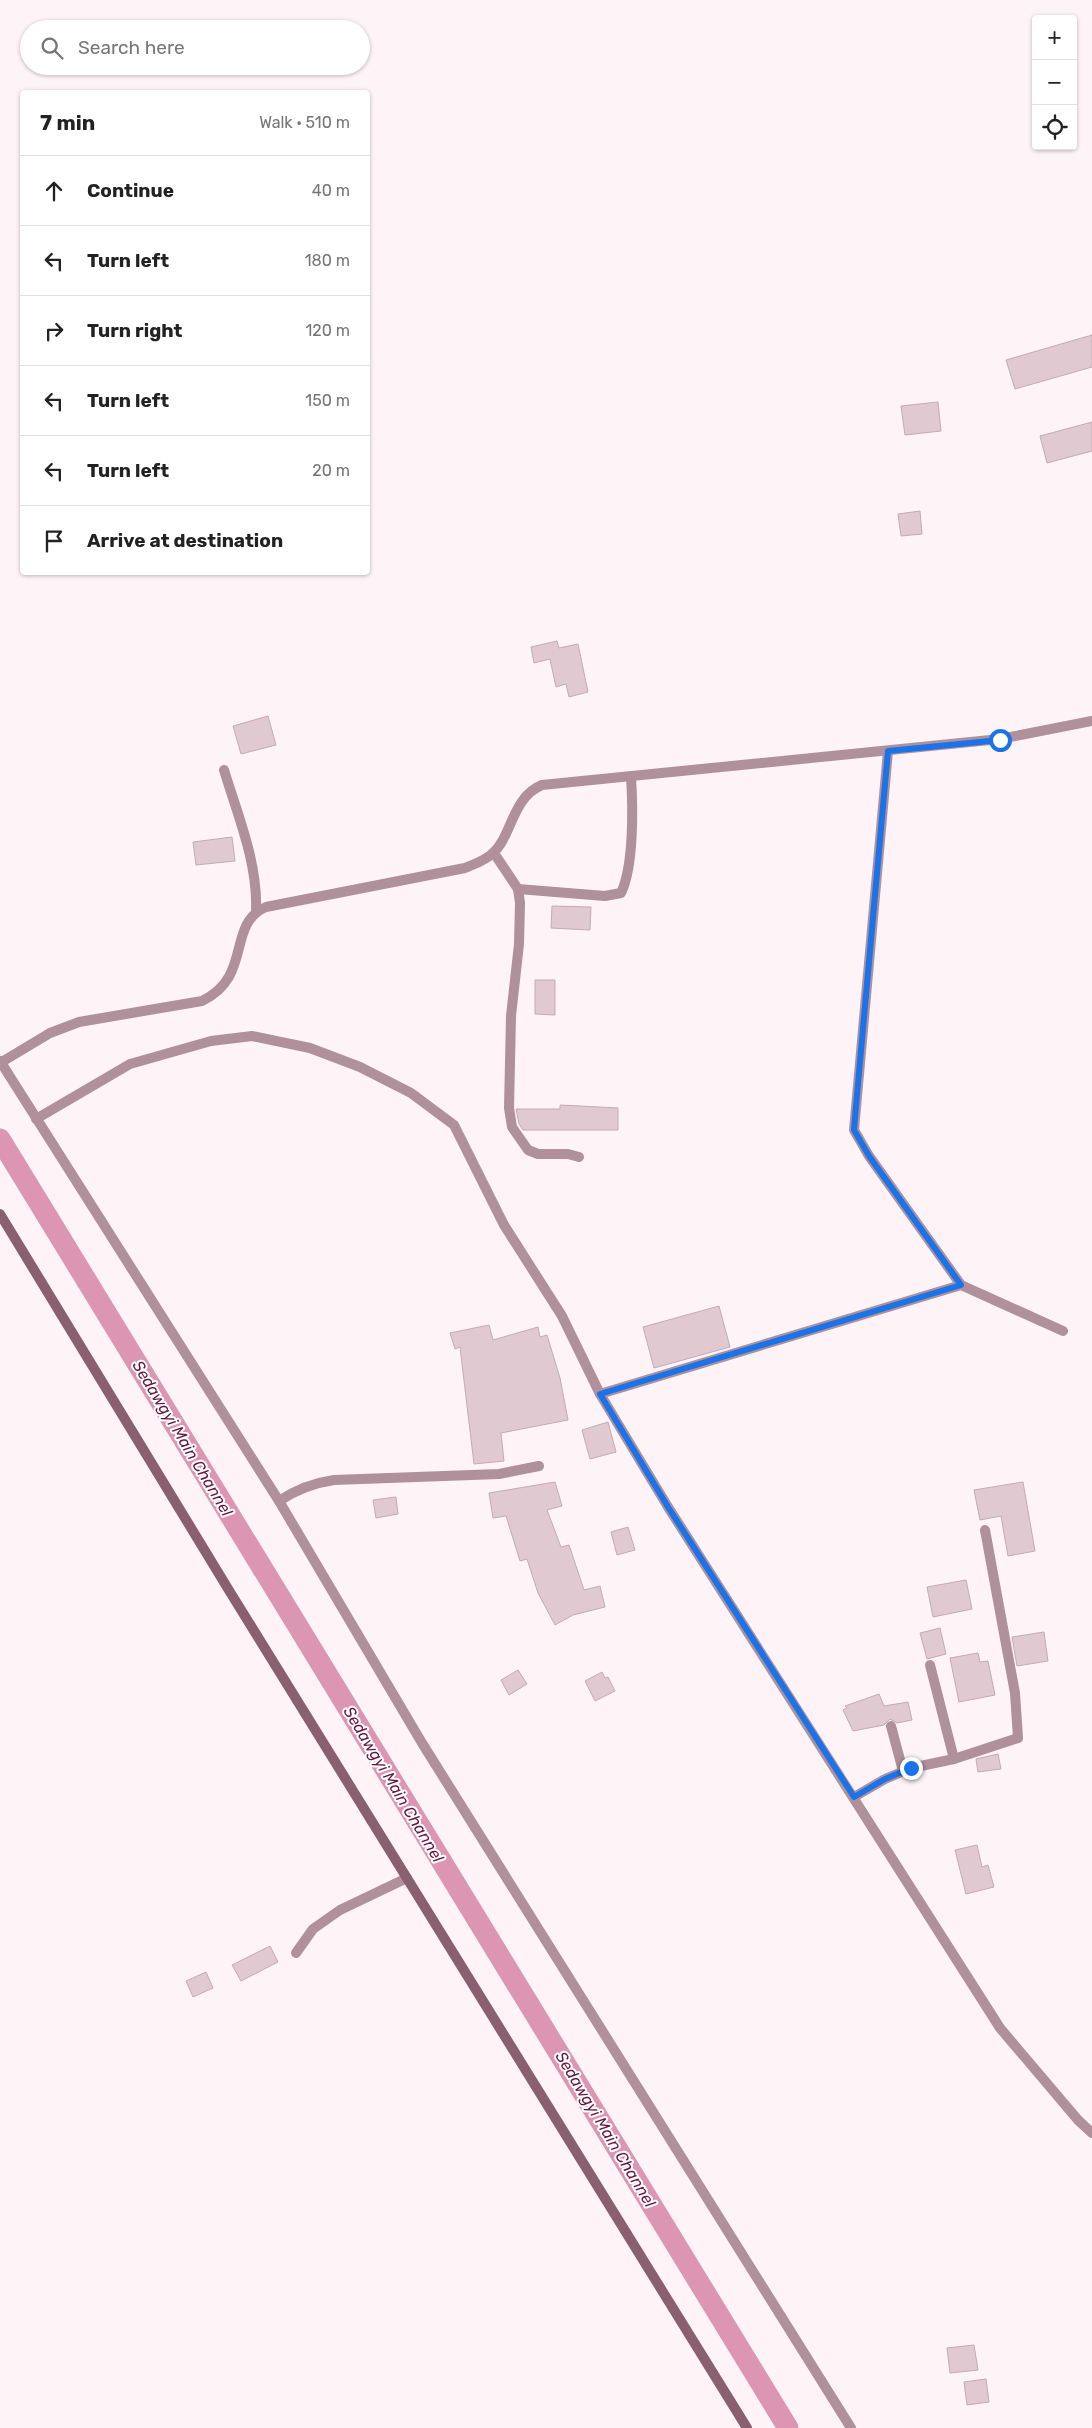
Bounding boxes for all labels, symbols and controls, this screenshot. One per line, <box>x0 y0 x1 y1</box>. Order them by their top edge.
map controls <box>1032 15 1077 150</box>
button: + <box>1032 15 1077 60</box>
search box <box>20 20 370 75</box>
icon: search <box>38 34 66 62</box>
text: Search here <box>78 36 185 59</box>
button: − <box>1032 60 1077 105</box>
button: locate <box>1032 105 1077 150</box>
text: 7 min <box>40 110 95 135</box>
text: Walk · 510 m <box>259 113 350 132</box>
icon: ahead <box>40 177 68 205</box>
text: Continue <box>87 179 174 202</box>
text: 40 m <box>312 181 350 200</box>
icon: left <box>40 247 68 275</box>
text: Turn left <box>87 249 169 272</box>
text: 180 m <box>305 251 350 270</box>
icon: right <box>40 317 68 345</box>
text: Turn right <box>87 319 182 342</box>
text: 120 m <box>305 321 350 340</box>
icon: left <box>40 387 68 415</box>
text: Turn left <box>87 389 169 412</box>
text: 150 m <box>305 391 350 410</box>
icon: left <box>40 457 68 485</box>
text: Turn left <box>87 459 169 482</box>
text: 20 m <box>312 461 350 480</box>
icon: arrive <box>40 527 68 555</box>
text: Arrive at destination <box>87 529 283 552</box>
route start <box>989 729 1012 752</box>
water label: Sedawgyi Main Channel <box>128 1357 237 1521</box>
water label: Sedawgyi Main Channel <box>339 1703 448 1867</box>
route end <box>900 1757 923 1780</box>
water label: Sedawgyi Main Channel <box>551 2048 660 2212</box>

